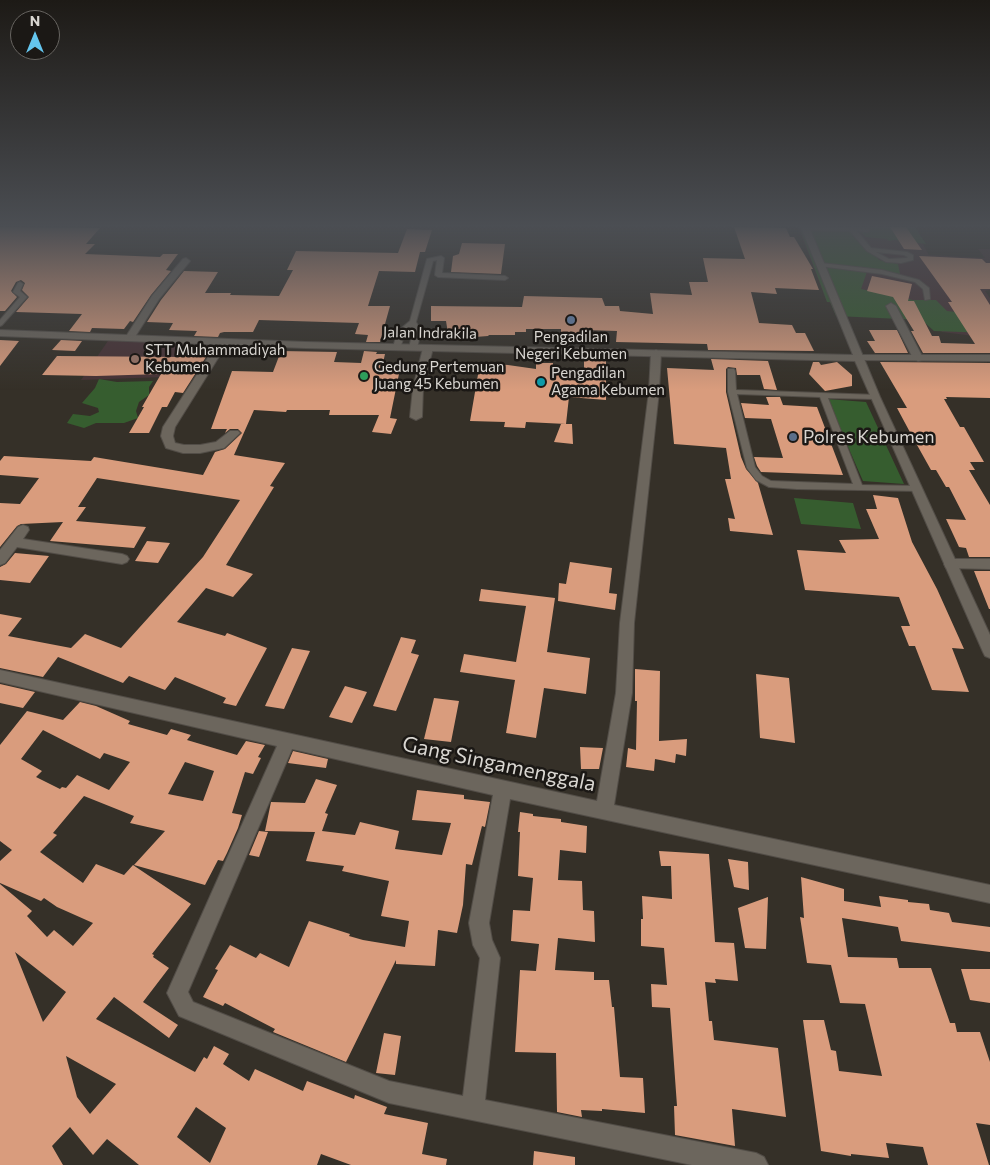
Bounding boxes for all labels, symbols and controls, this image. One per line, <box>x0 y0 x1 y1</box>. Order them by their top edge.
north arrow <box>10 10 60 60</box>
text: N <box>30 12 40 29</box>
marker: Pengadilan Negeri Kebumen <box>565 314 577 326</box>
street label: Jalan Indrakila <box>383 323 477 343</box>
place label: Pengadilan Negeri Kebumen <box>515 328 627 363</box>
place label: STT Muhammadiyah Kebumen <box>145 341 285 376</box>
marker: STT Muhammadiyah Kebumen <box>129 353 141 365</box>
place label: Gedung Pertemuan Juang 45 Kebumen <box>374 358 504 393</box>
place label: Pengadilan Agama Kebumen <box>551 364 665 399</box>
marker: Gedung Pertemuan Juang 45 Kebumen <box>358 370 370 382</box>
marker: Pengadilan Agama Kebumen <box>535 376 547 388</box>
place label: Polres Kebumen <box>803 426 934 448</box>
marker: Polres Kebumen <box>787 431 799 443</box>
street label: Gang Singamenggala <box>400 731 598 797</box>

